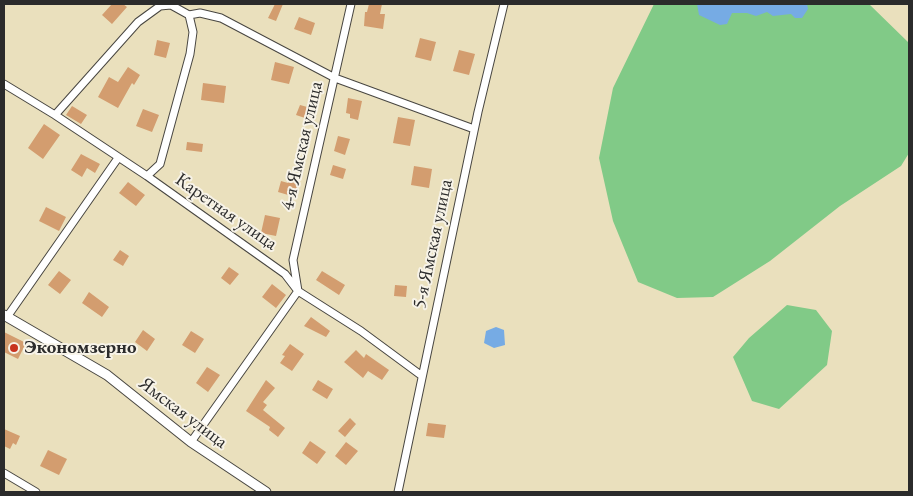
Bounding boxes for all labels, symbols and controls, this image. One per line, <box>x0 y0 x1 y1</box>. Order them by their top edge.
street label: 4-я Ямская улица <box>276 79 328 213</box>
street label: Каретная улица <box>171 168 281 256</box>
street label: 5-я Ямская улица <box>408 177 458 311</box>
place label: Экономзерно <box>24 337 137 359</box>
marker: Экономзерно <box>8 342 20 354</box>
street label: Ямская улица <box>134 372 232 454</box>

